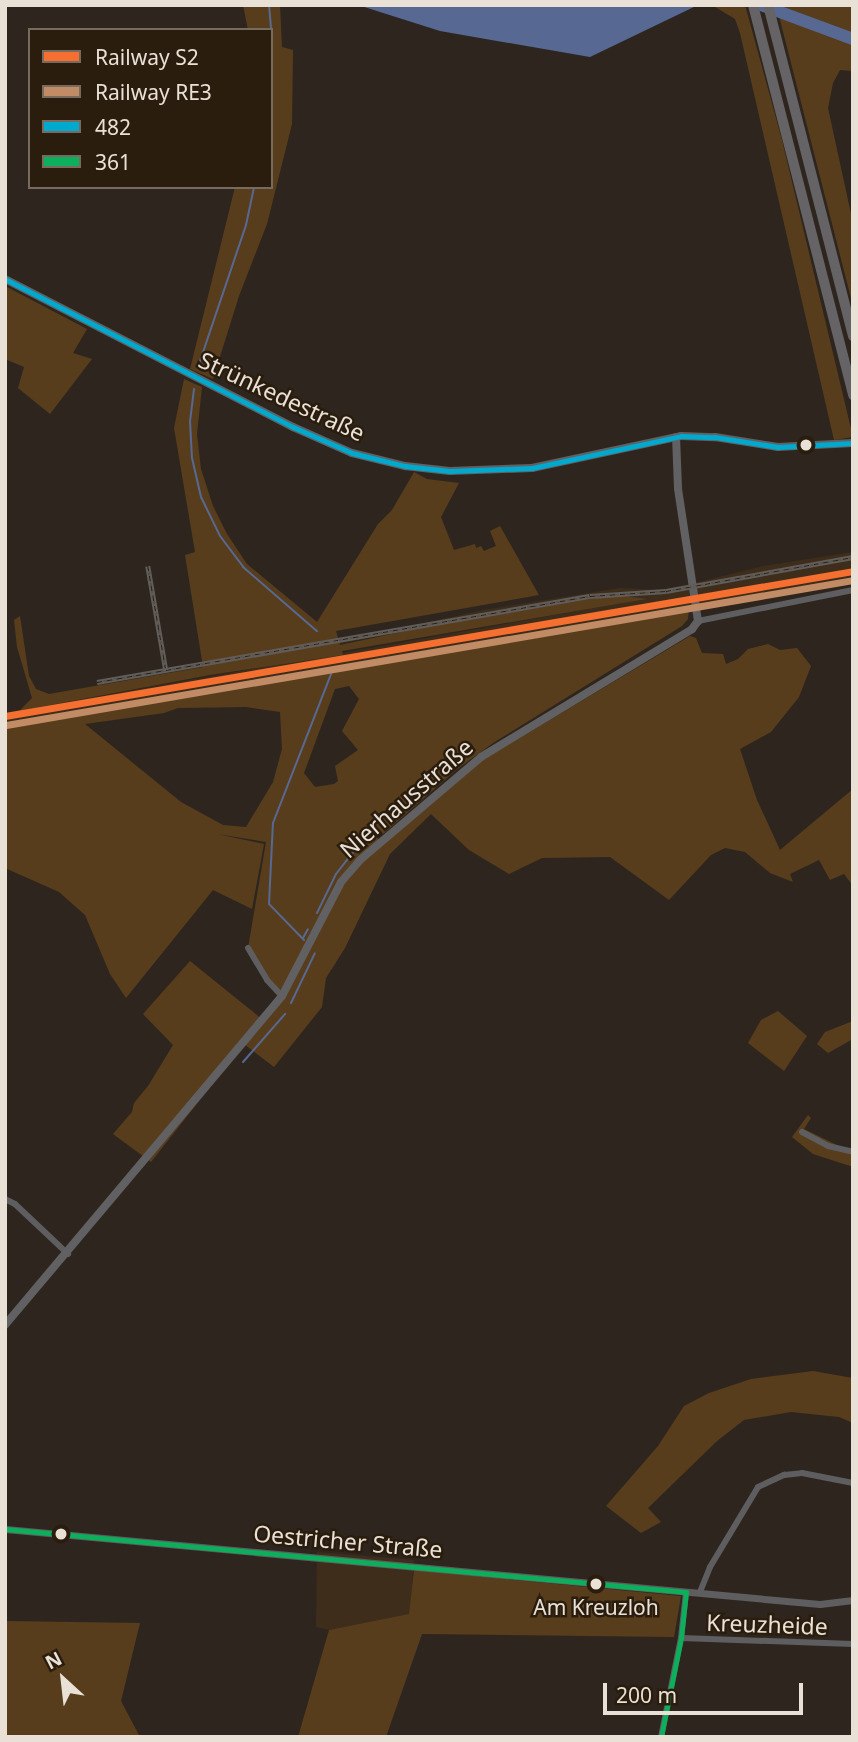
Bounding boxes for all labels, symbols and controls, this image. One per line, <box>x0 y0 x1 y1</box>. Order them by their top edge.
legend <box>28 28 273 189</box>
text: Railway S2 <box>95 43 199 71</box>
text: Railway RE3 <box>95 78 212 106</box>
text: 482 <box>95 113 131 141</box>
text: 361 <box>95 148 131 176</box>
street label: Strünkedestraße <box>195 345 369 447</box>
unlabelled marker <box>799 438 813 452</box>
street label: Nierhausstraße <box>334 733 478 863</box>
street label: Oestricher Straße <box>252 1519 444 1563</box>
unlabelled marker <box>54 1527 68 1541</box>
marker: Am Kreuzloh <box>589 1577 603 1591</box>
place label: Am Kreuzloh <box>533 1594 659 1620</box>
street label: Kreuzheide <box>706 1608 828 1640</box>
north arrow <box>28 1644 98 1714</box>
text: N <box>41 1645 66 1675</box>
scale bar <box>606 1668 806 1712</box>
text: 200 m <box>616 1681 677 1709</box>

